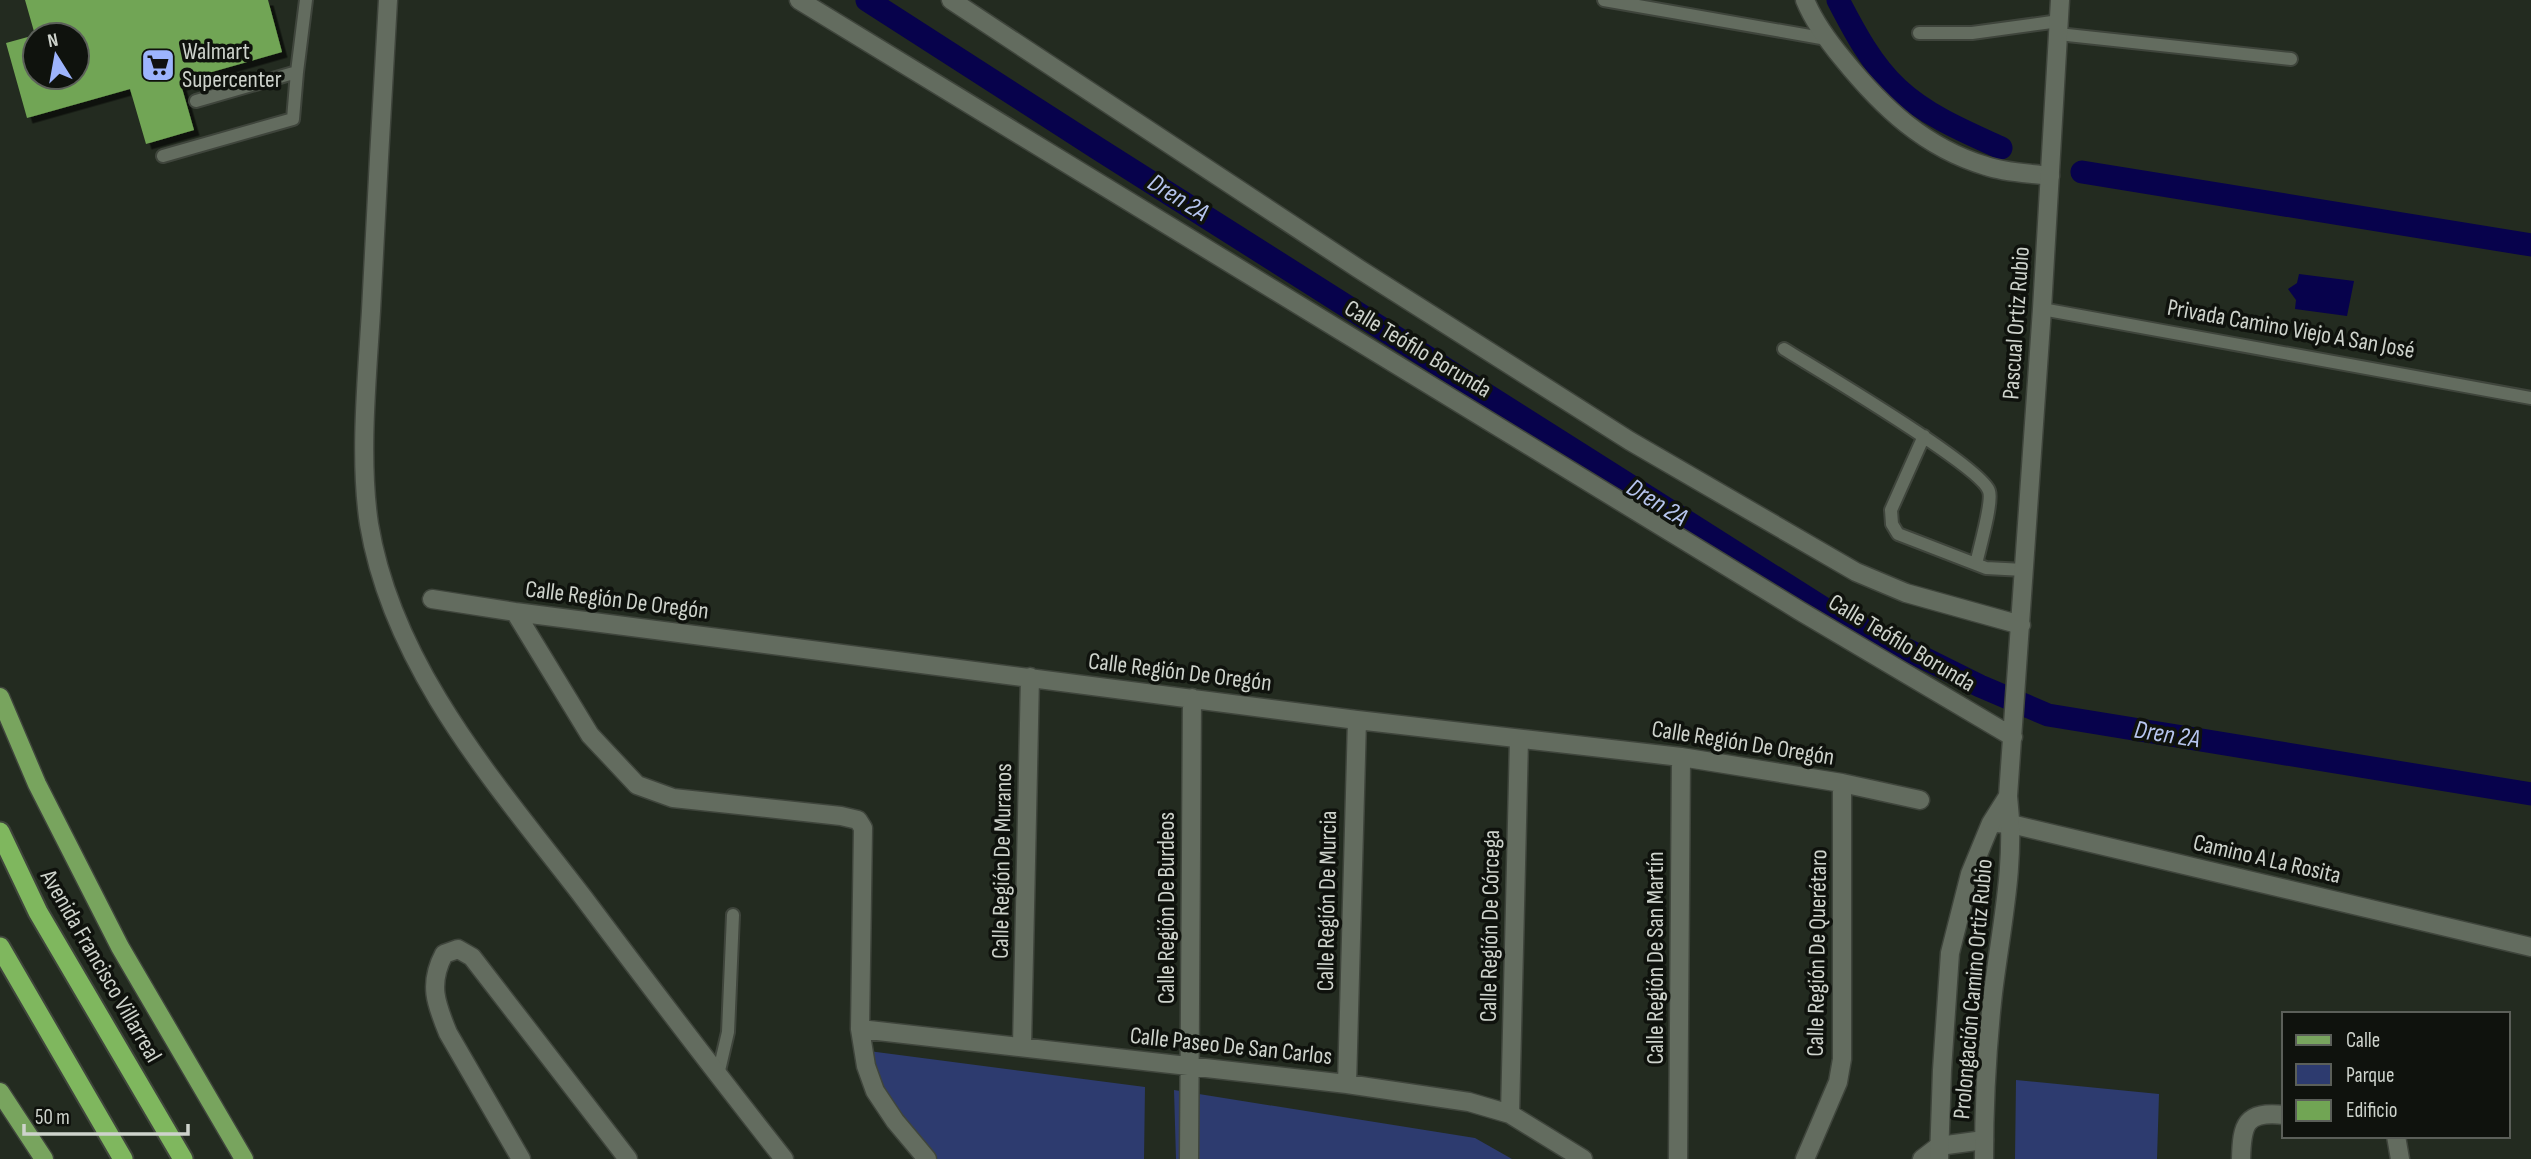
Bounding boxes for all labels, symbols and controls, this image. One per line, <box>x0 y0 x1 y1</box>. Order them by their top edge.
north arrow <box>21 21 91 91</box>
text: N <box>46 29 60 53</box>
place label: Walmart Supercenter <box>182 37 282 94</box>
supermarket icon: Walmart Supercenter <box>139 46 177 84</box>
water label: Dren 2A <box>1142 167 1214 229</box>
street label: Pascual Ortiz Rubio <box>1996 245 2036 401</box>
street label: Privada Camino Viejo A San José <box>2165 293 2417 365</box>
street label: Calle Teófilo Borunda <box>1339 294 1497 404</box>
water label: Dren 2A <box>1621 472 1693 534</box>
street label: Calle Región De Oregón <box>524 574 710 626</box>
street label: Calle Teófilo Borunda <box>1823 588 1981 698</box>
street label: Calle Región De Oregón <box>1087 646 1273 698</box>
street label: Calle Región De Oregón <box>1650 714 1836 772</box>
water label: Dren 2A <box>2132 715 2202 755</box>
street label: Calle Región De Muranos <box>986 763 1018 959</box>
street label: Calle Región De Murcia <box>1311 810 1343 992</box>
street label: Calle Región De Burdeos <box>1152 812 1181 1004</box>
street label: Camino A La Rosita <box>2190 828 2344 890</box>
street label: Calle Región De Córcega <box>1474 830 1506 1022</box>
street label: Calle Región De Querétaro <box>1801 849 1833 1057</box>
street label: Calle Región De San Martín <box>1641 852 1670 1065</box>
street label: Prolongación Camino Ortiz Rubio <box>1947 858 1999 1120</box>
street label: Avenida Francisco Villarreal <box>34 864 168 1068</box>
legend <box>2282 1012 2510 1138</box>
street label: Calle Paseo De San Carlos <box>1128 1021 1334 1071</box>
text: Calle <box>2346 1028 2380 1053</box>
text: Parque <box>2346 1063 2394 1088</box>
scale bar <box>24 1092 189 1136</box>
text: Edificio <box>2346 1098 2397 1123</box>
text: 50 m <box>35 1105 70 1130</box>

